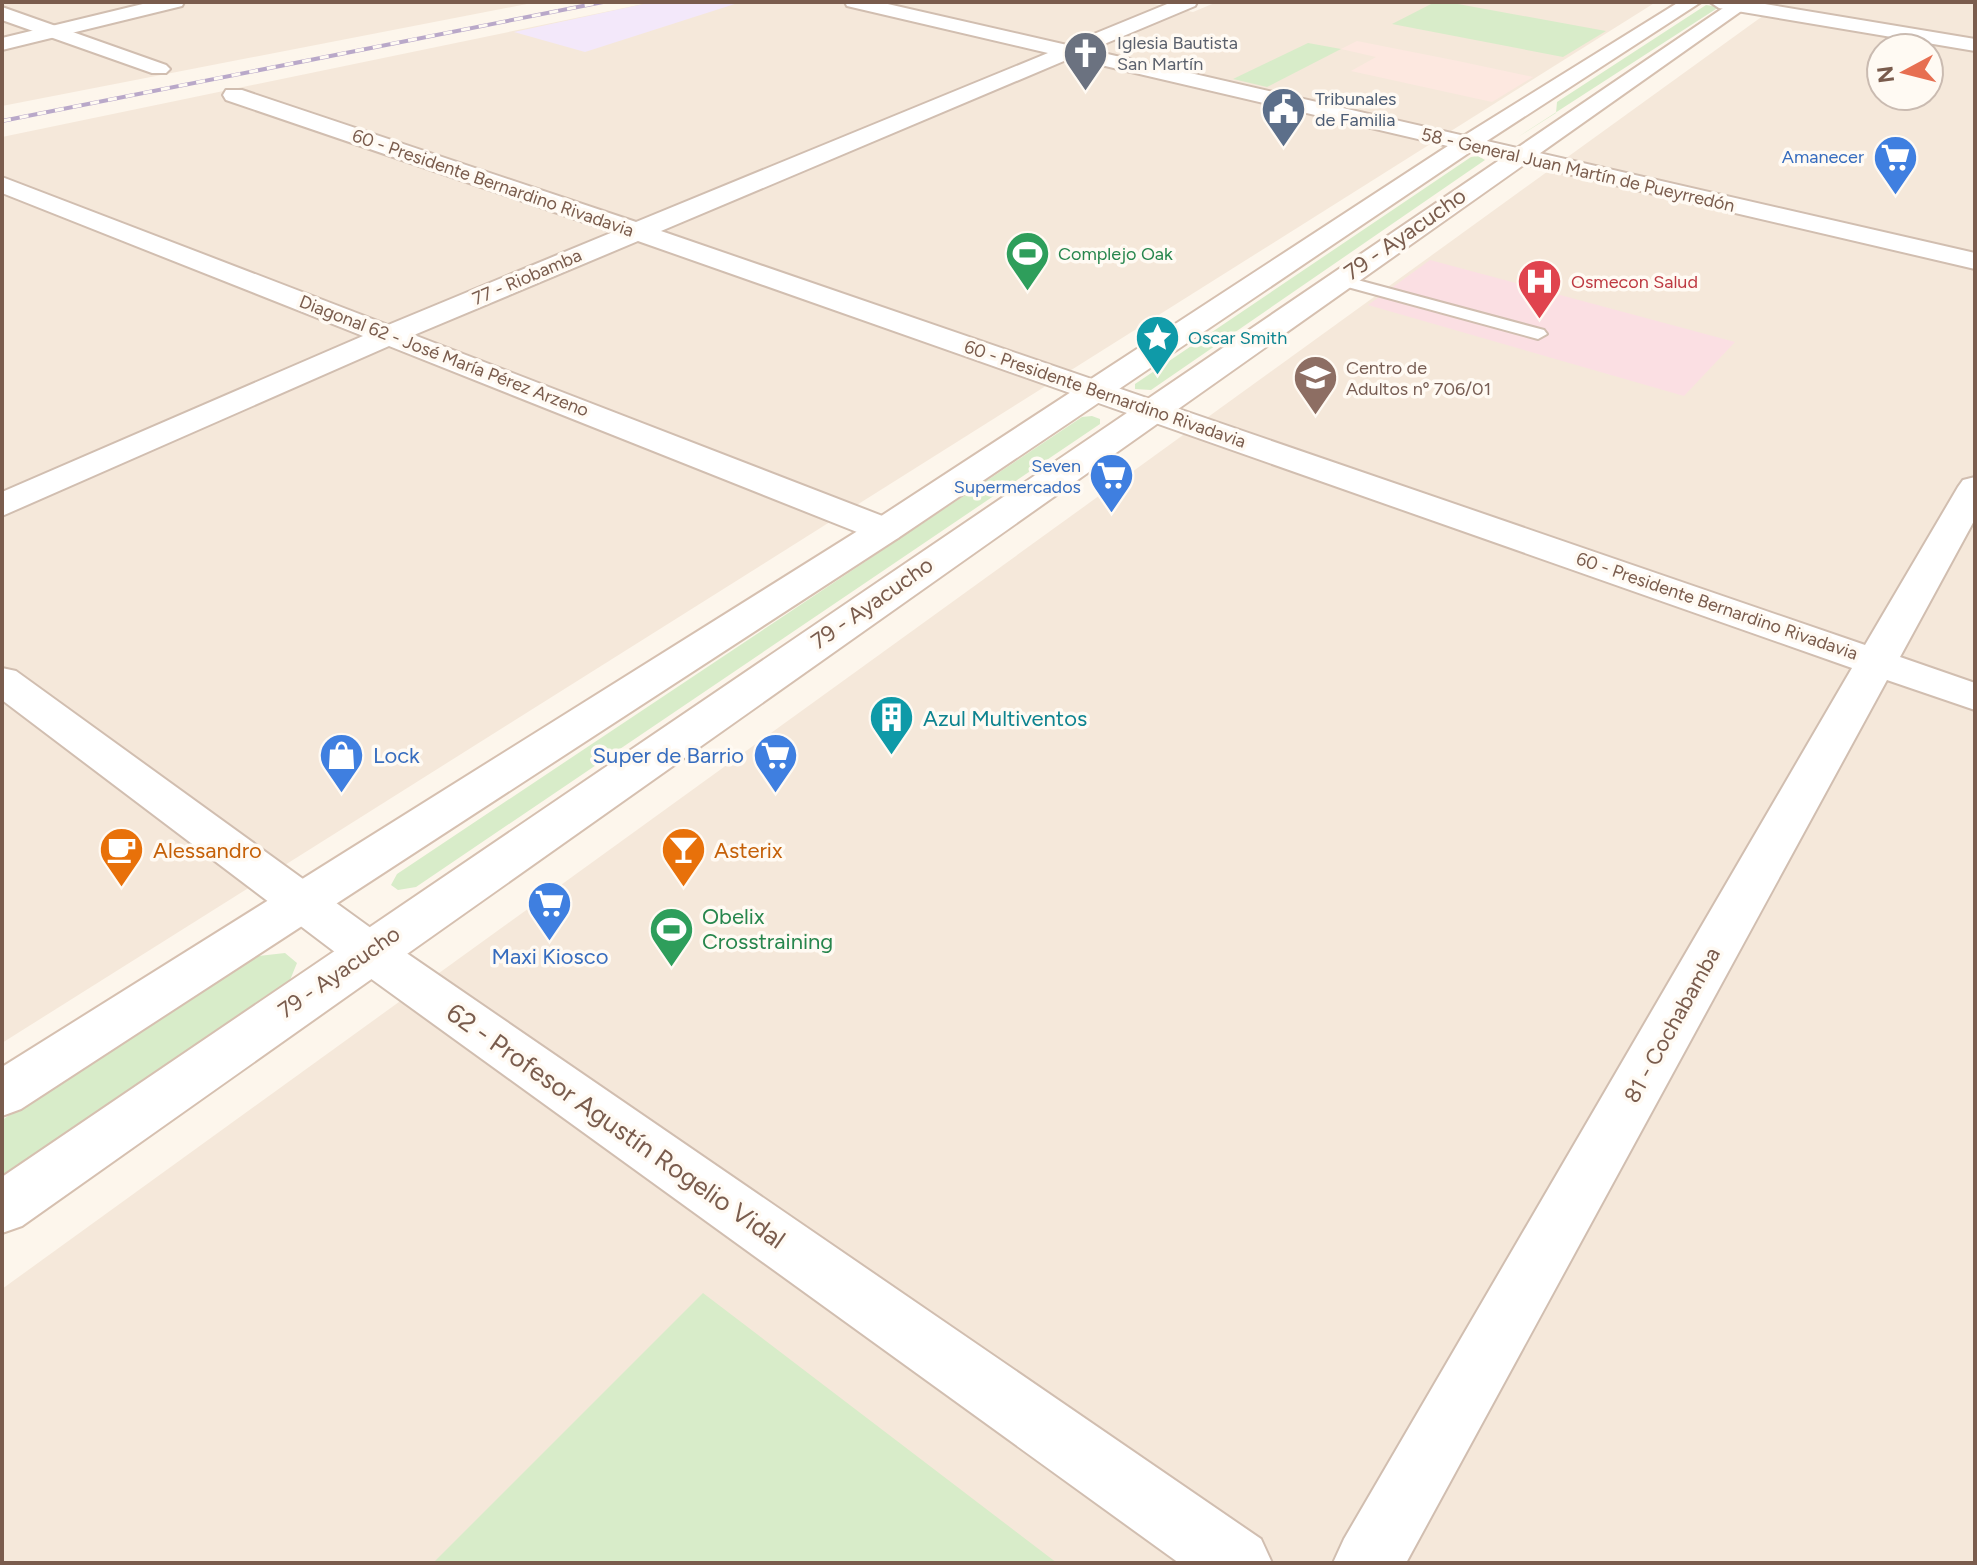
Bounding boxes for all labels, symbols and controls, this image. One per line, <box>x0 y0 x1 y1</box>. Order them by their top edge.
church icon: Iglesia Bautista San Martín <box>1062 29 1110 92</box>
place label: Iglesia Bautista San Martín <box>1117 32 1238 75</box>
north arrow <box>1865 32 1945 112</box>
text: N <box>1871 64 1900 84</box>
public building icon: Tribunales de Familia <box>1260 85 1308 148</box>
place label: Tribunales de Familia <box>1315 88 1396 131</box>
street label: 58 - General Juan Martín de Pueyrredón <box>1419 123 1737 217</box>
street label: 60 - Presidente Bernardino Rivadavia <box>349 124 637 242</box>
supermarket icon: Amanecer <box>1871 133 1919 196</box>
place label: Amanecer <box>1782 146 1864 168</box>
street label: 79 - Ayacucho <box>1339 182 1471 286</box>
sports icon: Complejo Oak <box>1003 230 1051 293</box>
place label: Complejo Oak <box>1058 243 1173 265</box>
street label: 77 - Riobamba <box>469 244 585 310</box>
hospital icon: Osmecon Salud <box>1516 258 1564 321</box>
place label: Osmecon Salud <box>1571 271 1698 293</box>
street label: Diagonal 62 - José María Pérez Arzeno <box>296 290 592 422</box>
place icon: Oscar Smith <box>1133 314 1181 377</box>
place label: Oscar Smith <box>1188 327 1287 349</box>
street label: 60 - Presidente Bernardino Rivadavia <box>961 335 1249 453</box>
school or university icon: Centro de Adultos nº 706/01 <box>1291 354 1339 417</box>
place label: Centro de Adultos nº 706/01 <box>1346 357 1491 400</box>
supermarket icon: Seven Supermercados <box>1088 452 1136 515</box>
place label: Seven Supermercados <box>954 455 1081 498</box>
street label: 60 - Presidente Bernardino Rivadavia <box>1573 547 1861 665</box>
street label: 79 - Ayacucho <box>806 551 938 655</box>
building icon: Azul Multiventos <box>868 694 916 757</box>
place label: Azul Multiventos <box>923 705 1087 732</box>
shop icon: Lock <box>318 731 366 794</box>
supermarket icon: Super de Barrio <box>751 731 799 794</box>
place label: Lock <box>373 742 420 769</box>
place label: Super de Barrio <box>593 742 744 769</box>
cafe icon: Alessandro <box>98 826 146 889</box>
bar icon: Asterix <box>659 826 707 889</box>
place label: Alessandro <box>153 837 262 864</box>
place label: Asterix <box>714 837 783 864</box>
supermarket icon: Maxi Kiosco <box>526 879 574 942</box>
place label: Obelix Crosstraining <box>702 903 833 955</box>
sports icon: Obelix Crosstraining <box>647 905 695 968</box>
street label: 79 - Ayacucho <box>273 920 405 1024</box>
place label: Maxi Kiosco <box>491 943 609 970</box>
street label: 81 - Cochabamba <box>1618 943 1726 1107</box>
street label: 62 - Profesor Agustín Rogelio Vidal <box>440 996 792 1256</box>

